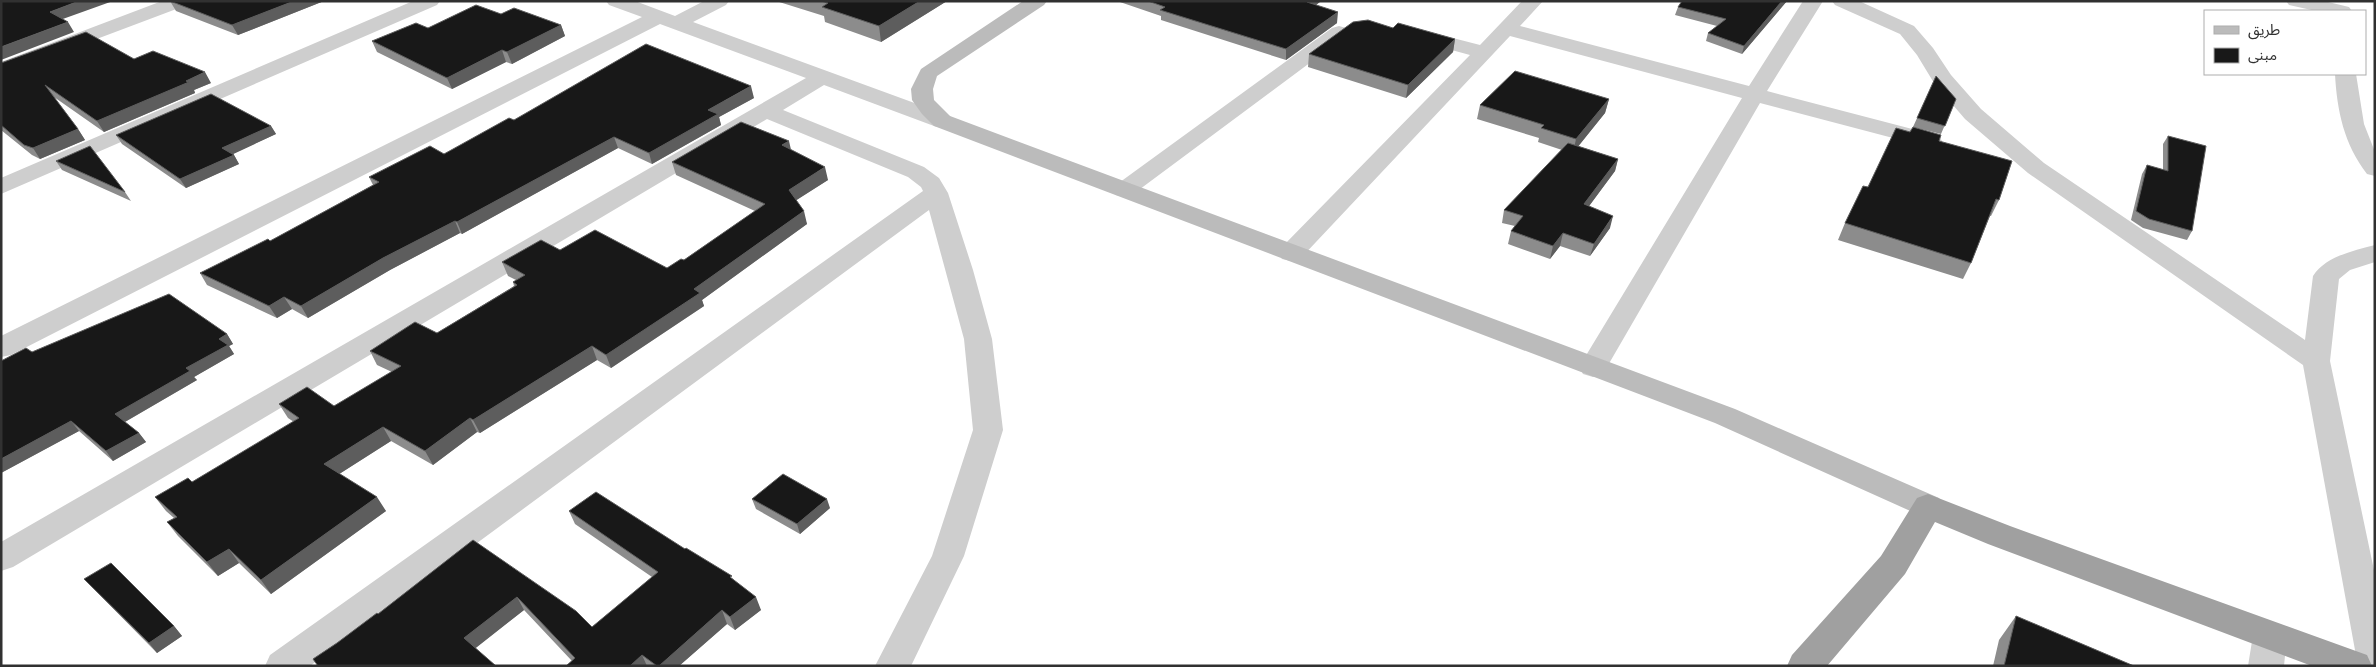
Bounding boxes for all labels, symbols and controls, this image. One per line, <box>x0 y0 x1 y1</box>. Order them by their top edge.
legend <box>2204 10 2366 75</box>
text: طريق <box>2248 21 2280 40</box>
text: مبنى <box>2248 46 2277 64</box>

